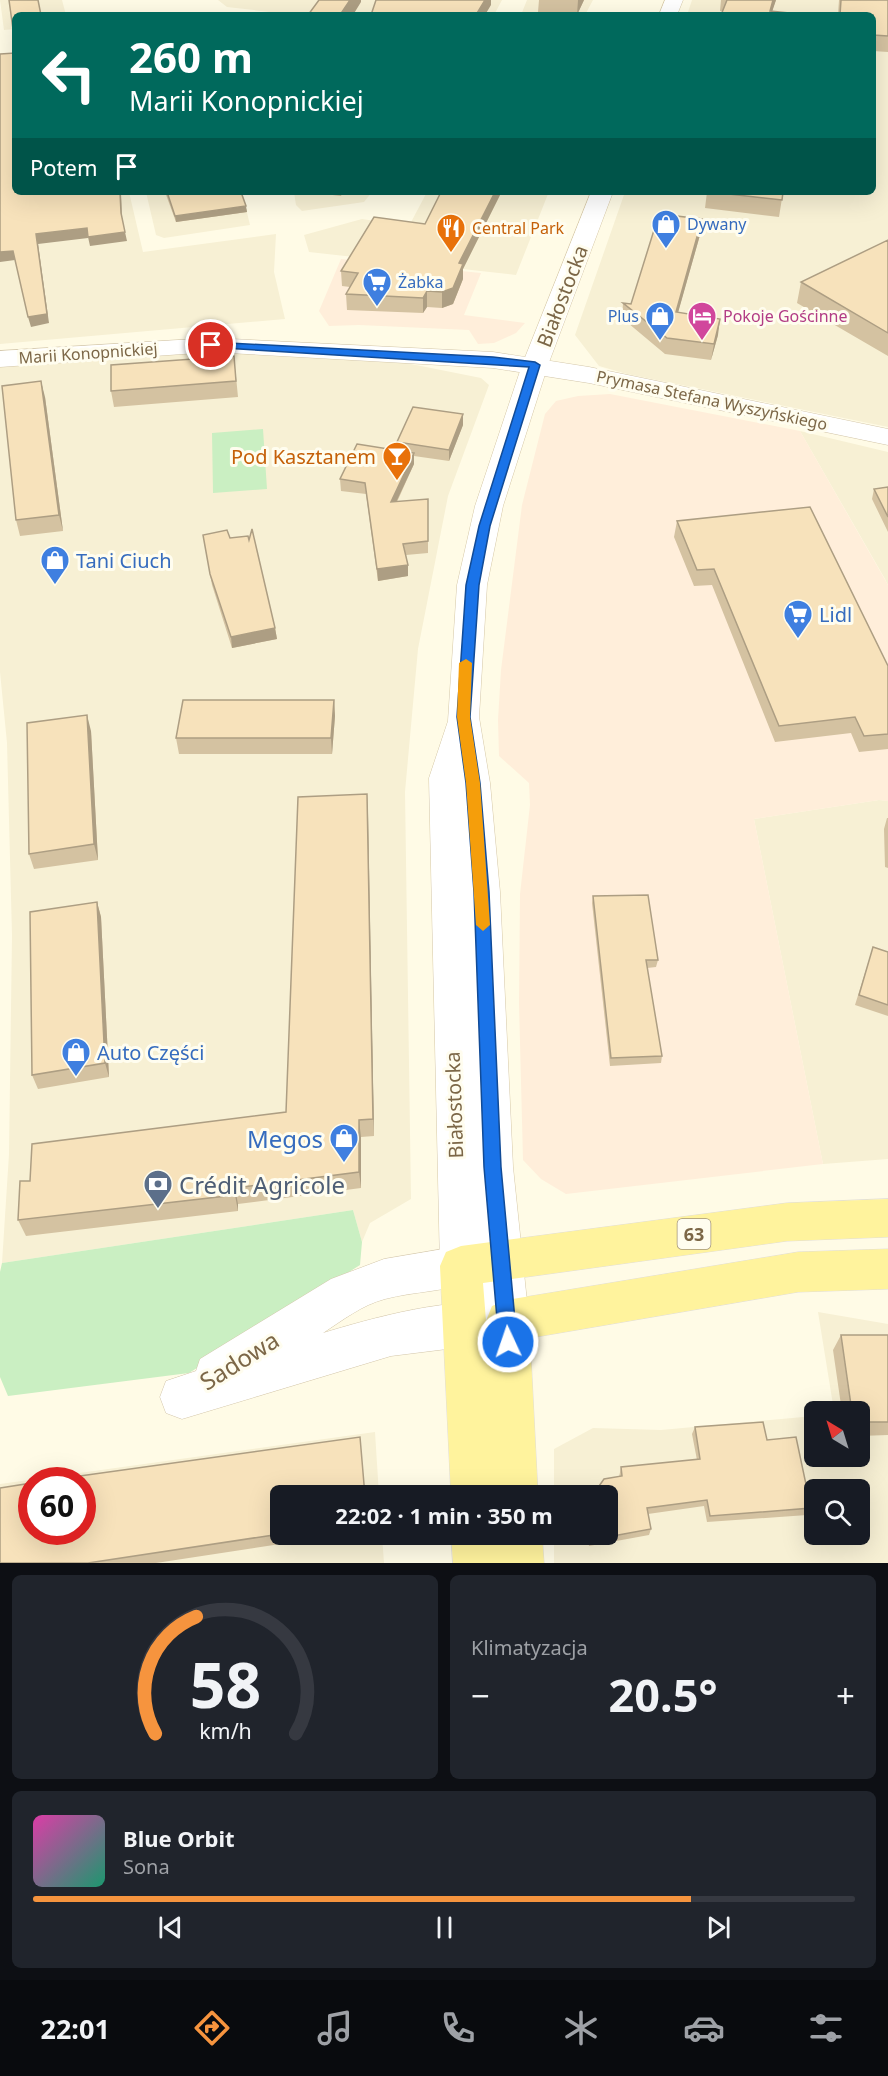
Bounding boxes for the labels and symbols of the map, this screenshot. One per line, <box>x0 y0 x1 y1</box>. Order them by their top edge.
shop icon: Dywany <box>650 208 682 250</box>
restaurant icon: Central Park <box>435 212 467 254</box>
place label: Dywany <box>687 213 747 235</box>
place label: Central Park <box>472 217 565 239</box>
street label: Białostocka <box>530 241 594 351</box>
supermarket icon: Żabka <box>361 266 393 308</box>
place label: Żabka <box>398 271 444 293</box>
shop icon: Plus <box>644 300 676 342</box>
hotel icon: Pokoje Gościnne <box>686 300 718 342</box>
place label: Plus <box>608 305 639 327</box>
place label: Pokoje Gościnne <box>723 305 848 327</box>
pin <box>185 319 236 370</box>
street label: Marii Konopnickiej <box>18 337 158 369</box>
street label: Prymasa Stefana Wyszyńskiego <box>595 365 829 435</box>
bar icon: Pod Kasztanem <box>381 440 413 482</box>
place label: Pod Kasztanem <box>231 443 376 470</box>
shop icon: Tani Ciuch <box>39 544 71 586</box>
place label: Tani Ciuch <box>76 547 172 574</box>
supermarket icon: Lidl <box>782 598 814 640</box>
place label: Lidl <box>819 601 852 628</box>
shop icon: Auto Części <box>60 1036 92 1078</box>
place label: Auto Części <box>97 1039 204 1066</box>
street label: Białostocka <box>439 1051 469 1159</box>
place label: Megos <box>247 1122 323 1155</box>
shop icon: Megos <box>328 1122 360 1164</box>
bank icon: Crédit Agricole <box>142 1168 174 1210</box>
place label: Crédit Agricole <box>179 1168 345 1201</box>
road number: 63 <box>678 1219 710 1249</box>
position arrow <box>476 1310 540 1374</box>
street label: Sadowa <box>193 1323 285 1397</box>
north arrow <box>804 1401 870 1467</box>
speed limit sign: 60 <box>18 1467 96 1545</box>

